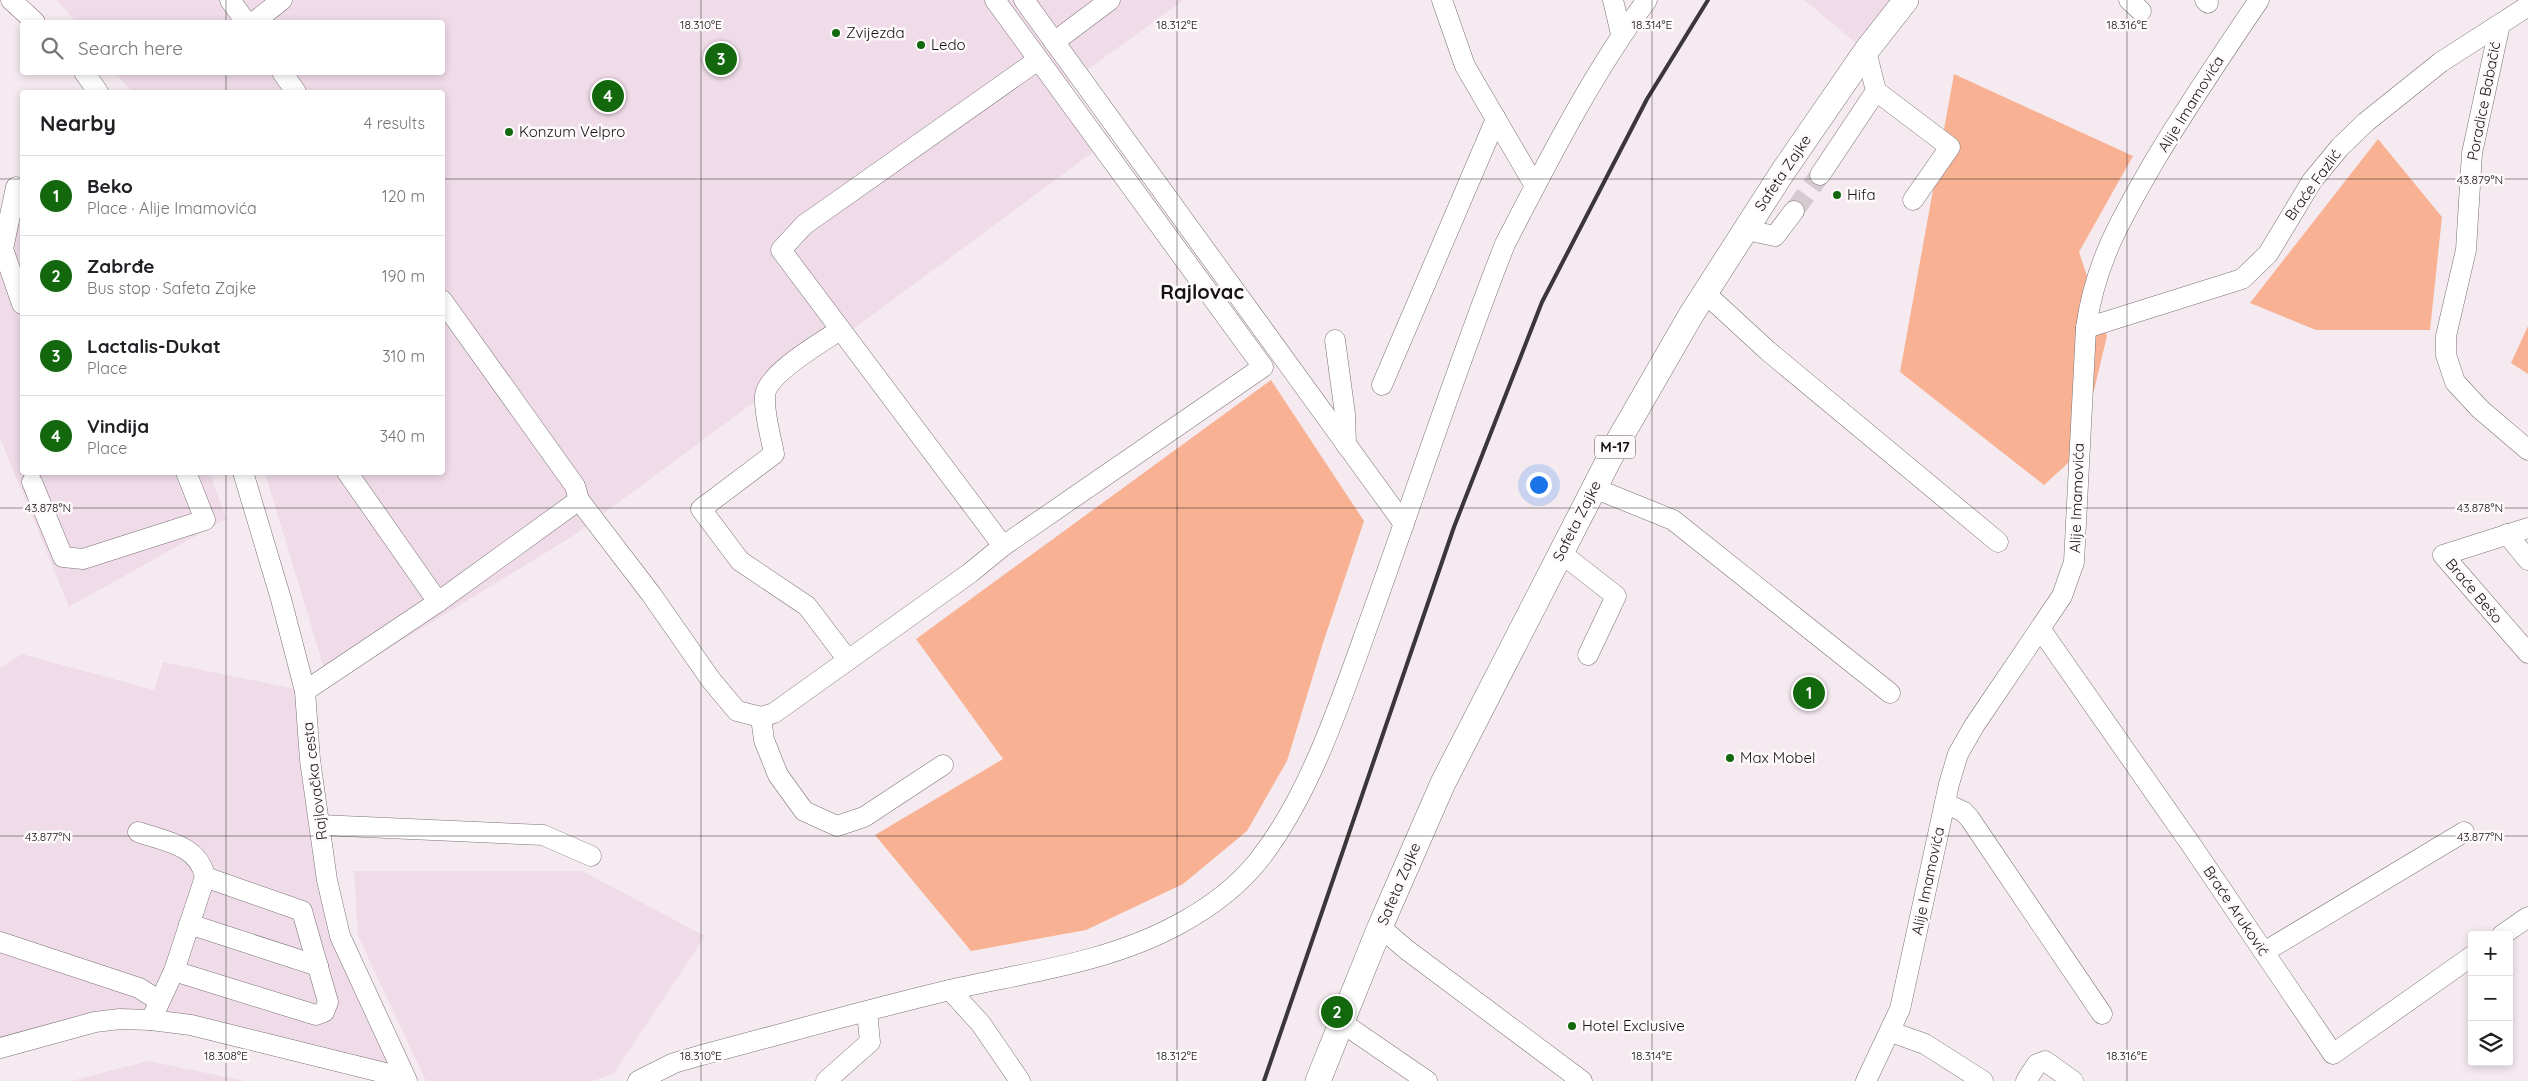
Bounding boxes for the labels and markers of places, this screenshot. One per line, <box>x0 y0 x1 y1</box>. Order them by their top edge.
place label: Zvijezda <box>846 23 904 42</box>
marker: Zvijezda <box>830 27 842 39</box>
place label: Ledo <box>931 35 966 54</box>
marker: Ledo <box>915 39 927 51</box>
pin: 3 <box>705 40 737 78</box>
pin: 4 <box>592 77 624 115</box>
place label: Konzum Velpro <box>519 122 625 141</box>
marker: Konzum Velpro <box>503 126 515 138</box>
place label: Hifa <box>1847 185 1876 204</box>
marker: Hifa <box>1831 189 1843 201</box>
pin: 1 <box>1793 674 1825 712</box>
place label: Max Mobel <box>1740 748 1815 767</box>
marker: Max Mobel <box>1724 752 1736 764</box>
pin: 2 <box>1321 993 1353 1031</box>
place label: Hotel Exclusive <box>1582 1016 1685 1035</box>
marker: Hotel Exclusive <box>1566 1020 1578 1032</box>

